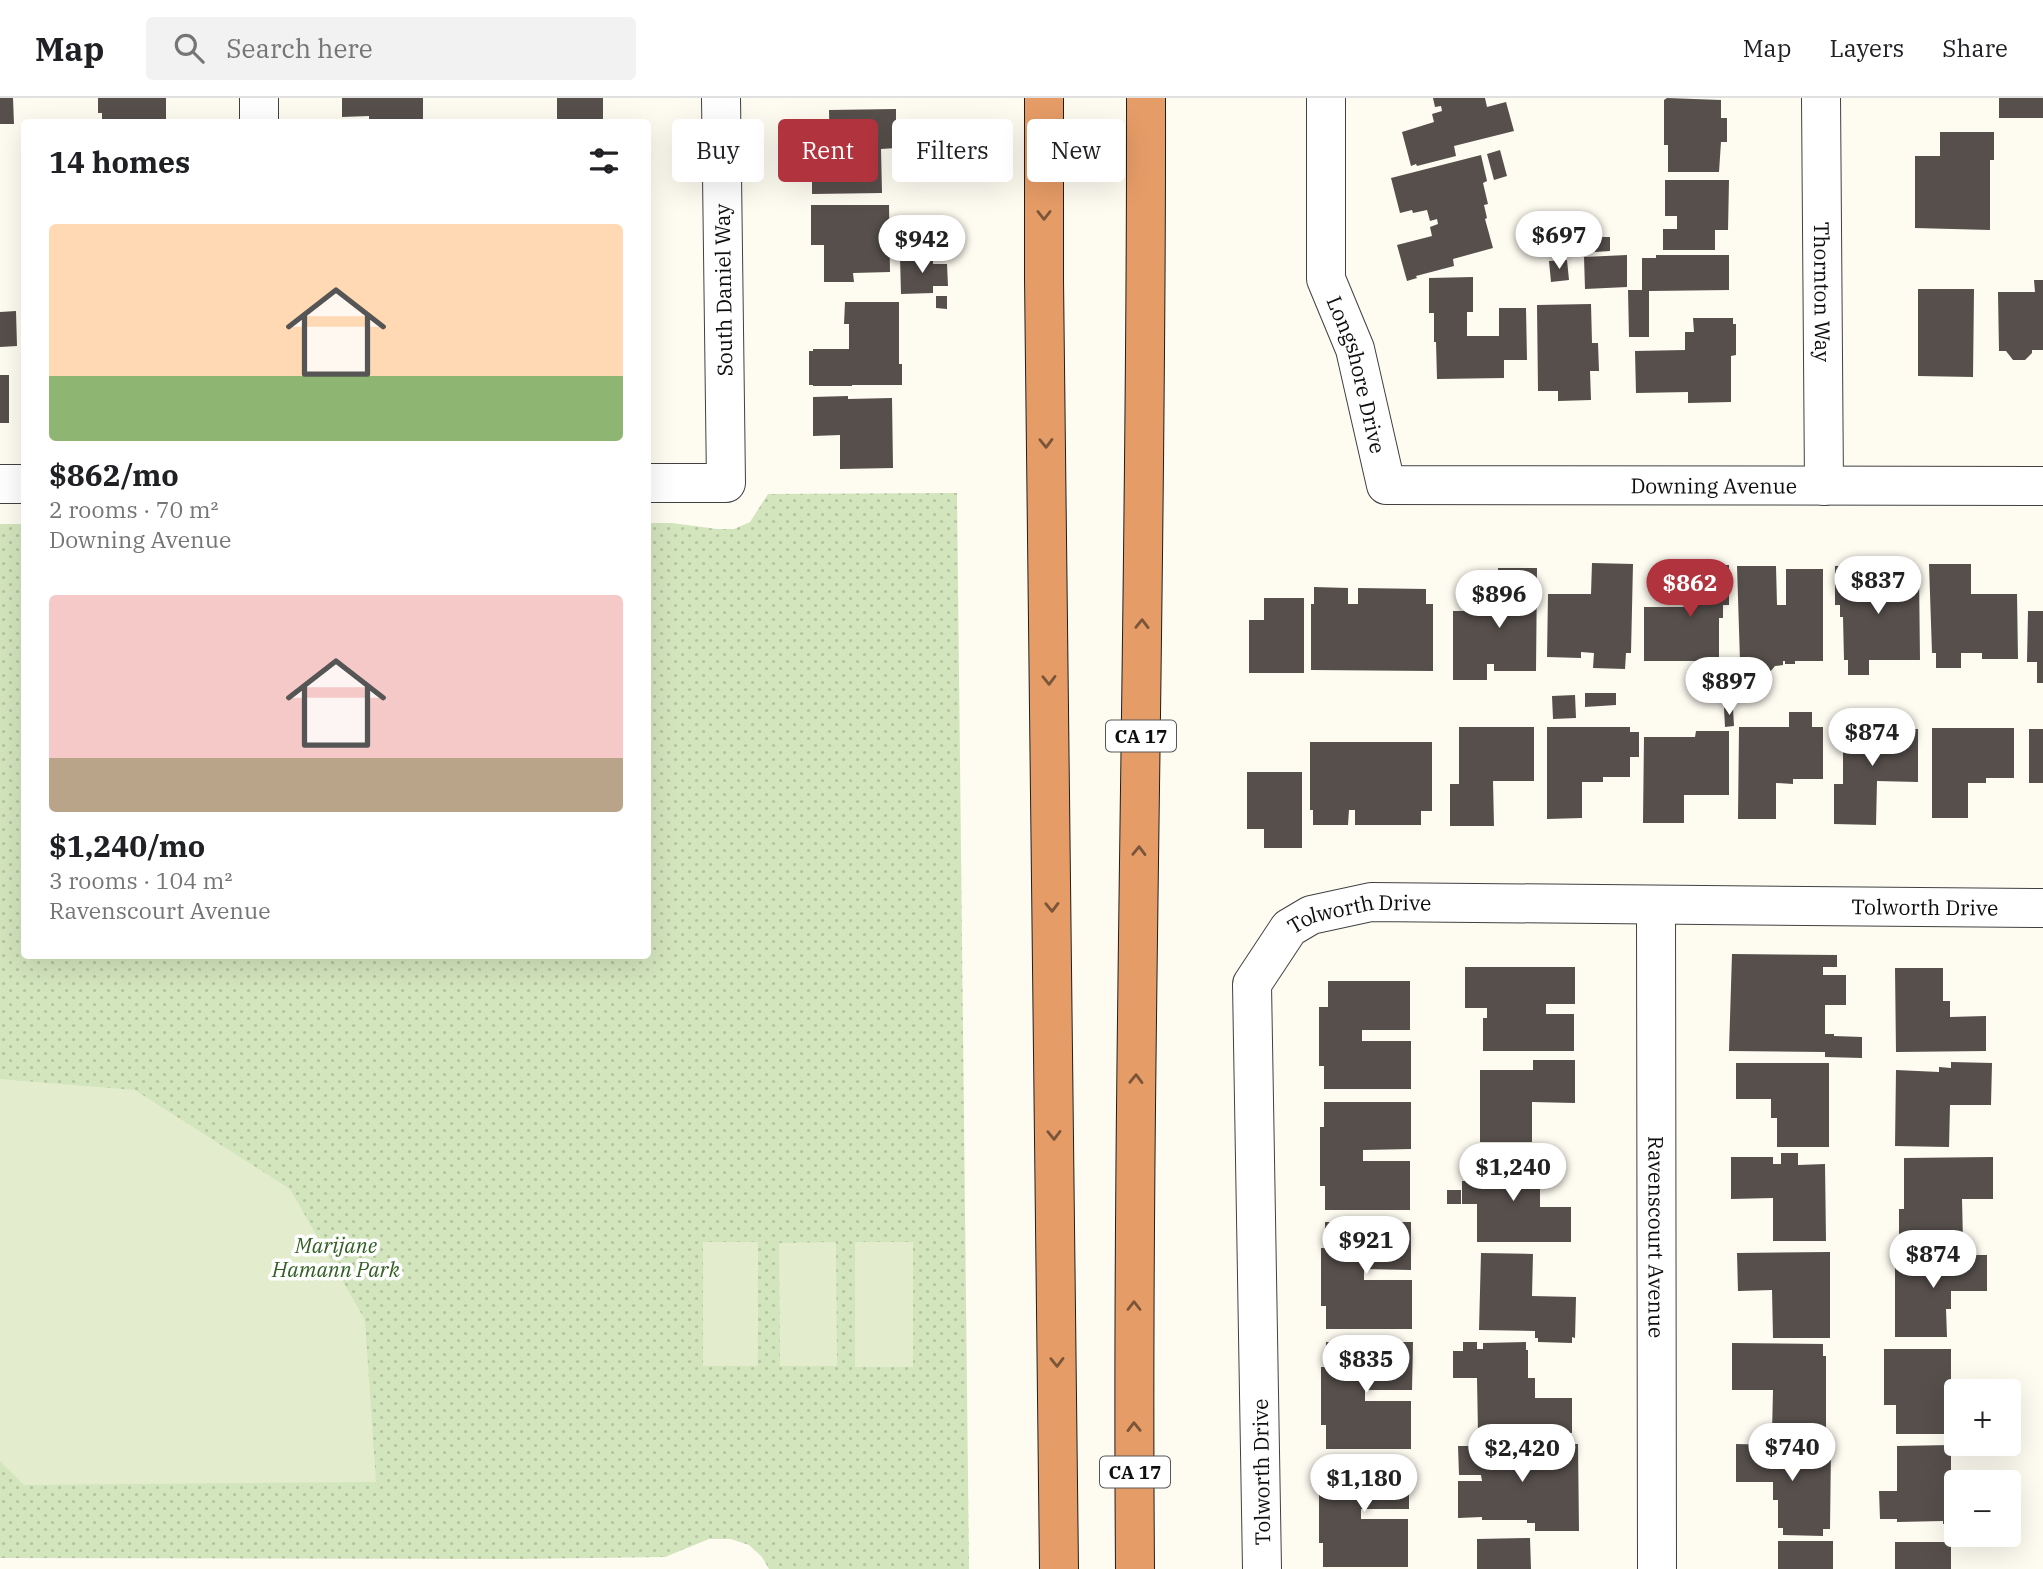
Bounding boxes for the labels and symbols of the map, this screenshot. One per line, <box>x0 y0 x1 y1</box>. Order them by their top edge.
street label: South Daniel Way <box>707 203 739 377</box>
one-way arrow <box>1036 210 1052 221</box>
pin: $697 <box>1518 212 1600 271</box>
pin: $942 <box>881 216 963 275</box>
street label: Thornton Way <box>1808 222 1837 363</box>
street label: Longshore Drive <box>1321 292 1392 456</box>
one-way arrow <box>1038 438 1054 448</box>
street label: Downing Avenue <box>1630 471 1797 500</box>
pin: $837 <box>1837 556 1919 616</box>
pin: $862 <box>1649 560 1731 619</box>
pin: $896 <box>1458 570 1540 630</box>
one-way arrow <box>1135 618 1150 629</box>
pin: $897 <box>1688 658 1770 717</box>
one-way arrow <box>1041 675 1057 685</box>
pin: $874 <box>1831 708 1913 768</box>
road number: CA 17 <box>1106 720 1176 751</box>
one-way arrow <box>1132 846 1147 857</box>
street label: Tolworth Drive <box>1282 888 1431 940</box>
street label: Tolworth Drive <box>1851 892 1998 922</box>
one-way arrow <box>1044 902 1060 913</box>
one-way arrow <box>1129 1073 1144 1084</box>
one-way arrow <box>1047 1129 1062 1140</box>
street label: Ravenscourt Avenue <box>1642 1136 1671 1338</box>
pin: $1,240 <box>1456 1144 1570 1203</box>
pin: $921 <box>1325 1216 1407 1276</box>
pin: $874 <box>1892 1230 1974 1290</box>
park label: Marijane Hamann Park <box>271 1231 401 1283</box>
one-way arrow <box>1126 1301 1142 1311</box>
pin: $835 <box>1325 1336 1407 1395</box>
one-way arrow <box>1049 1357 1065 1368</box>
street label: Tolworth Drive <box>1246 1398 1276 1546</box>
one-way arrow <box>1126 1422 1142 1432</box>
pin: $2,420 <box>1465 1424 1579 1484</box>
pin: $740 <box>1751 1424 1833 1483</box>
pin: $1,180 <box>1307 1454 1421 1514</box>
road number: CA 17 <box>1100 1456 1170 1488</box>

